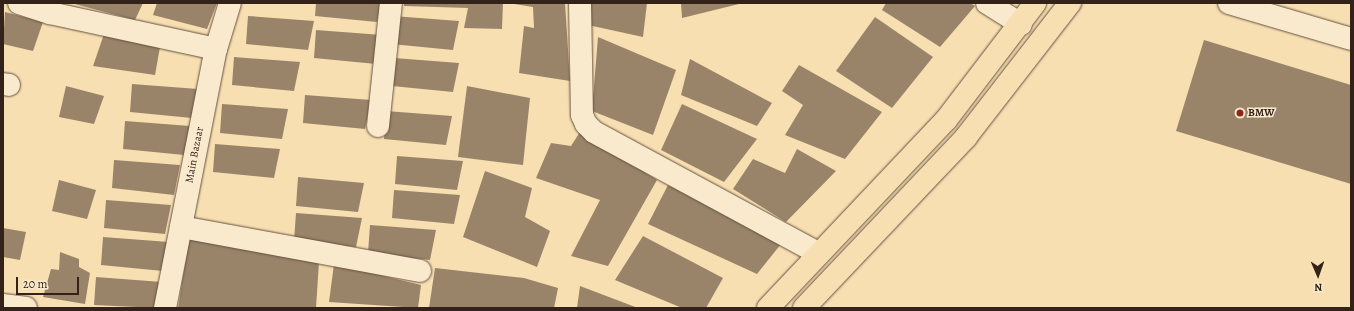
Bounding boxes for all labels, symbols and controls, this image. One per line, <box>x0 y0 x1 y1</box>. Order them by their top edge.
place label: BMW <box>1248 106 1275 120</box>
marker: BMW <box>1235 108 1245 118</box>
street label: Main Bazaar <box>183 126 207 184</box>
north arrow <box>1298 255 1338 295</box>
scale bar <box>18 269 81 295</box>
text: 20 m <box>23 276 47 292</box>
text: N <box>1314 280 1323 295</box>

